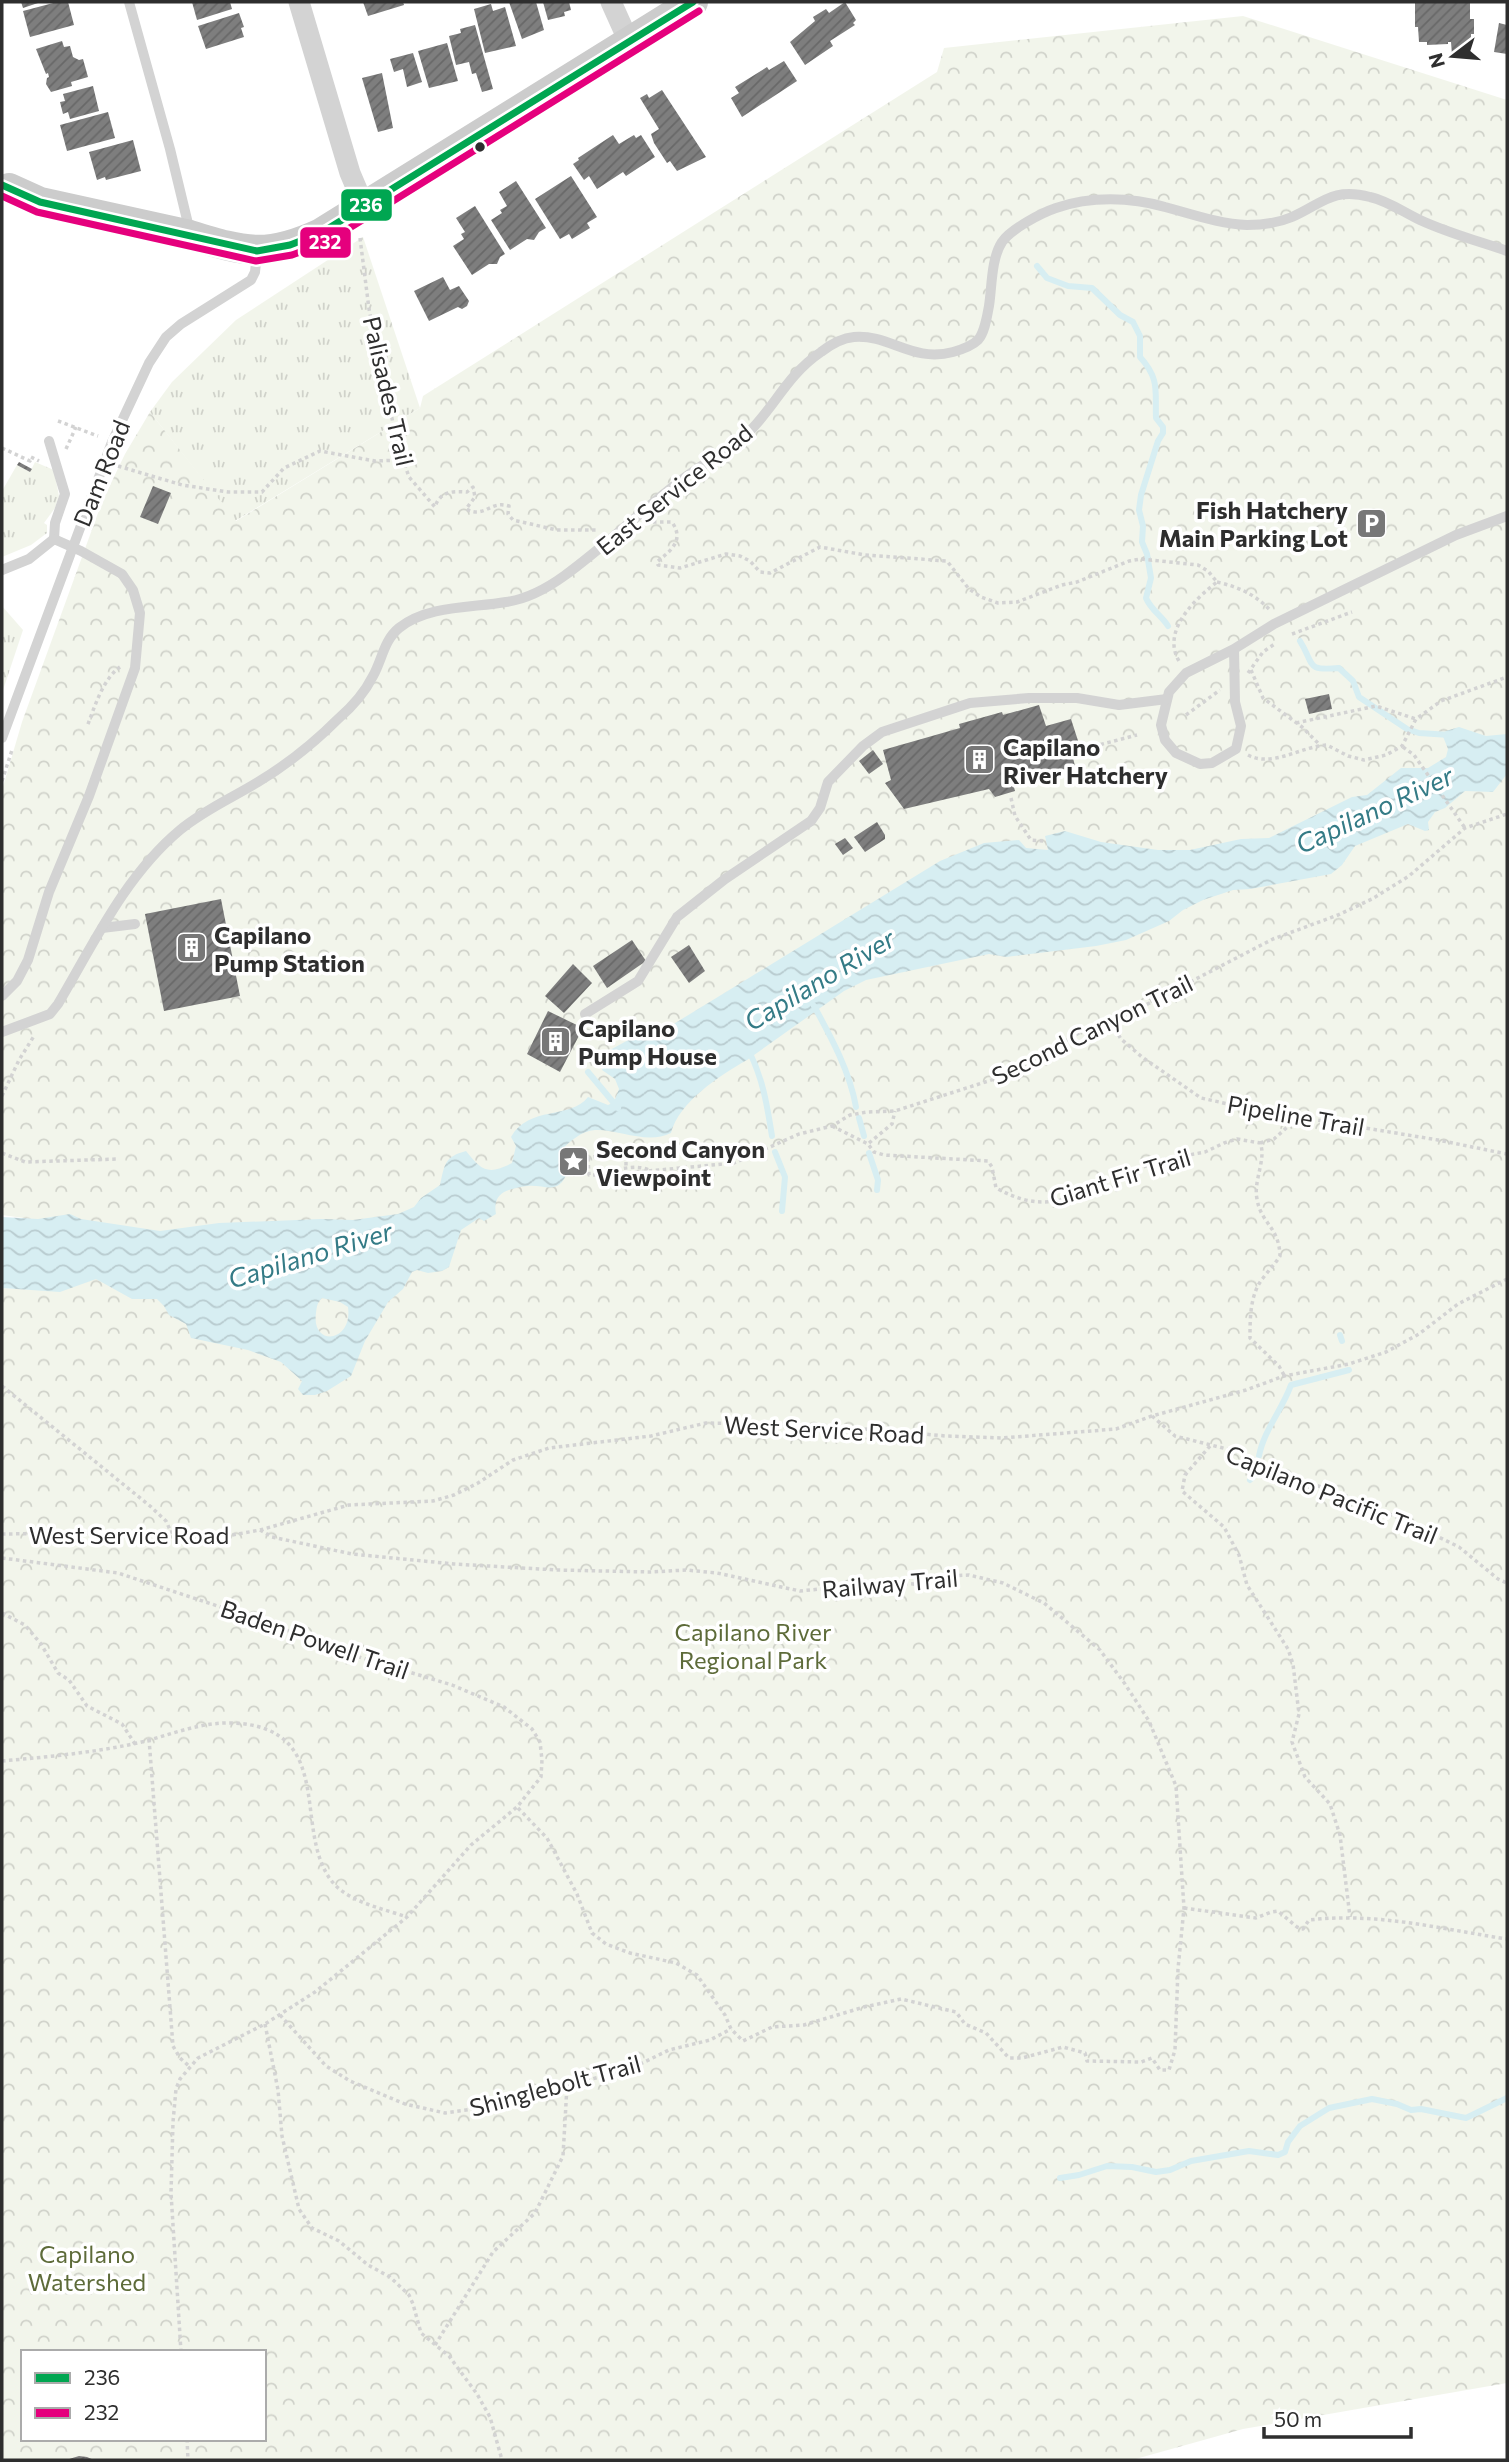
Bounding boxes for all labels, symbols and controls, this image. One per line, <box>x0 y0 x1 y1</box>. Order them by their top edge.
north arrow <box>1418 21 1488 91</box>
text: N <box>1423 51 1449 71</box>
unlabelled marker <box>473 140 487 154</box>
line badge: 236 <box>340 188 393 222</box>
text: 236 <box>349 193 383 216</box>
line badge: 232 <box>299 226 352 259</box>
text: 232 <box>309 230 341 253</box>
street label: Palisades Trail <box>358 313 420 469</box>
street label: Dam Road <box>67 416 135 530</box>
street label: East Service Road <box>590 417 758 561</box>
place label: Fish Hatchery Main Parking Lot <box>1159 495 1348 552</box>
parking icon: Fish Hatchery Main Parking Lot <box>1354 506 1388 540</box>
place label: Capilano River Hatchery <box>1003 732 1168 789</box>
building icon: Capilano River Hatchery <box>963 743 997 777</box>
water label: Capilano River <box>1290 758 1459 859</box>
place label: Capilano Pump Station <box>214 920 365 977</box>
water label: Capilano River <box>738 921 901 1036</box>
building icon: Capilano Pump Station <box>174 931 208 965</box>
street label: Second Canyon Trail <box>987 968 1197 1090</box>
place label: Capilano Pump House <box>578 1013 717 1070</box>
building icon: Capilano Pump House <box>538 1024 572 1058</box>
street label: Pipeline Trail <box>1225 1089 1367 1141</box>
place label: Second Canyon Viewpoint <box>596 1134 765 1191</box>
street label: Giant Fir Trail <box>1046 1142 1194 1212</box>
place icon: Second Canyon Viewpoint <box>556 1145 590 1179</box>
water label: Capilano River <box>224 1214 398 1294</box>
street label: West Service Road <box>723 1409 925 1449</box>
street label: Capilano Pacific Trail <box>1222 1438 1442 1550</box>
street label: West Service Road <box>29 1520 229 1549</box>
street label: Railway Trail <box>821 1563 959 1603</box>
street label: Baden Powell Trail <box>217 1593 413 1685</box>
park label: Capilano River Regional Park <box>674 1617 832 1674</box>
street label: Shinglebolt Trail <box>466 2048 644 2122</box>
park label: Capilano Watershed <box>28 2239 146 2296</box>
legend <box>21 2350 266 2441</box>
text: 236 <box>84 2364 120 2389</box>
scale bar <box>1264 2396 1411 2440</box>
text: 232 <box>84 2399 119 2424</box>
text: 50 m <box>1274 2406 1322 2431</box>

